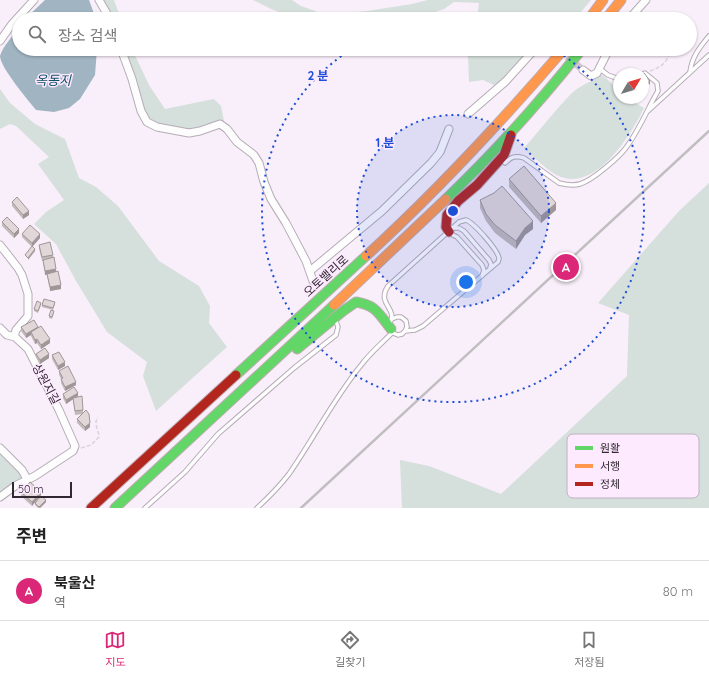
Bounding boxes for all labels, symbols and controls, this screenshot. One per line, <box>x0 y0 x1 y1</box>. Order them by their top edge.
search box <box>12 12 697 56</box>
icon: search <box>26 23 48 45</box>
text: 장소 검색 <box>58 26 117 45</box>
text: 2 분 <box>307 68 329 83</box>
north arrow <box>613 68 649 104</box>
water label: 옥동지 <box>35 72 72 88</box>
text: 1 분 <box>375 135 395 150</box>
centre of rings <box>446 204 460 218</box>
street label: 오토밸리로 <box>300 252 351 300</box>
pin: A <box>553 252 579 282</box>
your location <box>456 272 476 292</box>
street label: 상원지길 <box>29 361 63 407</box>
legend <box>567 434 699 498</box>
text: 원활 <box>600 441 620 455</box>
text: 서행 <box>600 459 620 473</box>
text: 정체 <box>600 477 620 491</box>
scale bar <box>12 480 72 499</box>
text: 50 m <box>18 482 44 496</box>
text: 주변 <box>16 525 47 546</box>
text: 북울산 <box>54 573 95 592</box>
text: A <box>25 583 33 599</box>
text: 80 m <box>663 583 693 599</box>
text: 역 <box>54 594 66 610</box>
tab: 지도 <box>104 629 126 669</box>
tab: 길찾기 <box>335 629 366 669</box>
tab: 저장됨 <box>574 629 605 669</box>

